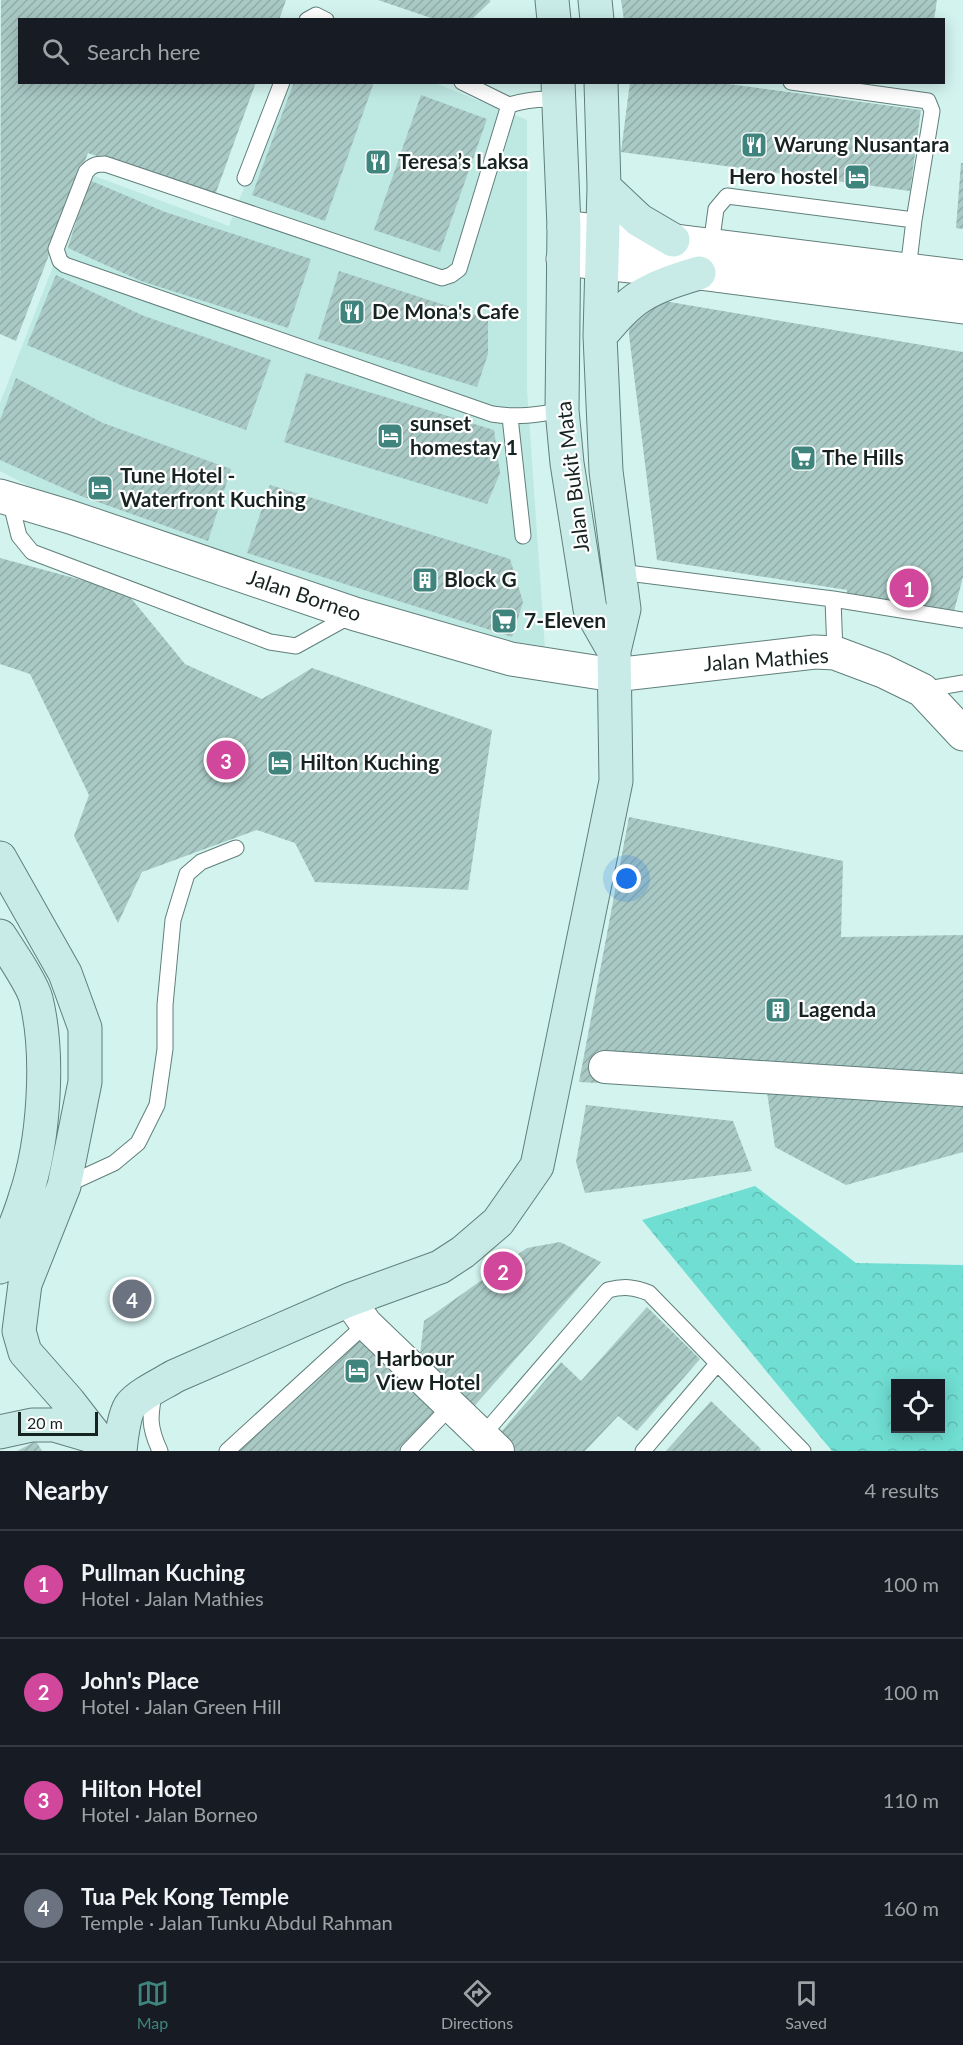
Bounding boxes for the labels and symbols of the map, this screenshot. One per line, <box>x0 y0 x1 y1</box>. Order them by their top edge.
restaurant icon: Warung Nusantara <box>739 130 769 160</box>
place label: Warung Nusantara <box>774 131 949 156</box>
restaurant icon: Teresa’s Laksa <box>363 147 393 177</box>
place label: Teresa’s Laksa <box>398 148 529 173</box>
hotel icon: Hero hostel <box>842 162 872 192</box>
place label: Hero hostel <box>729 163 838 188</box>
restaurant icon: De Mona's Cafe <box>337 297 367 327</box>
place label: De Mona's Cafe <box>372 298 519 323</box>
street label: Jalan Bukit Mata <box>550 400 593 554</box>
place label: sunset homestay 1 <box>410 410 518 459</box>
hotel icon: sunset homestay 1 <box>375 421 405 451</box>
supermarket icon: The Hills <box>788 443 818 473</box>
place label: The Hills <box>822 444 904 469</box>
place label: Tune Hotel - Waterfront Kuching <box>120 462 306 511</box>
hotel icon: Tune Hotel - Waterfront Kuching <box>85 473 115 503</box>
street label: Jalan Borneo <box>244 563 365 626</box>
building icon: Block G <box>410 565 440 595</box>
place label: Block G <box>444 566 517 591</box>
pin: 1 <box>890 566 928 610</box>
supermarket icon: 7-Eleven <box>489 606 519 636</box>
place label: 7-Eleven <box>524 607 606 632</box>
street label: Jalan Mathies <box>703 642 829 675</box>
pin: 3 <box>206 738 246 783</box>
hotel icon: Hilton Kuching <box>265 748 295 778</box>
place label: Hilton Kuching <box>300 749 439 774</box>
your location <box>612 864 641 893</box>
building icon: Lagenda <box>763 995 793 1025</box>
place label: Lagenda <box>798 996 876 1021</box>
pin: 2 <box>484 1248 522 1294</box>
pin: 4 <box>112 1276 152 1322</box>
place label: Harbour View Hotel <box>375 1345 480 1394</box>
hotel icon: Harbour View Hotel <box>342 1356 372 1386</box>
scale bar <box>18 1409 98 1436</box>

